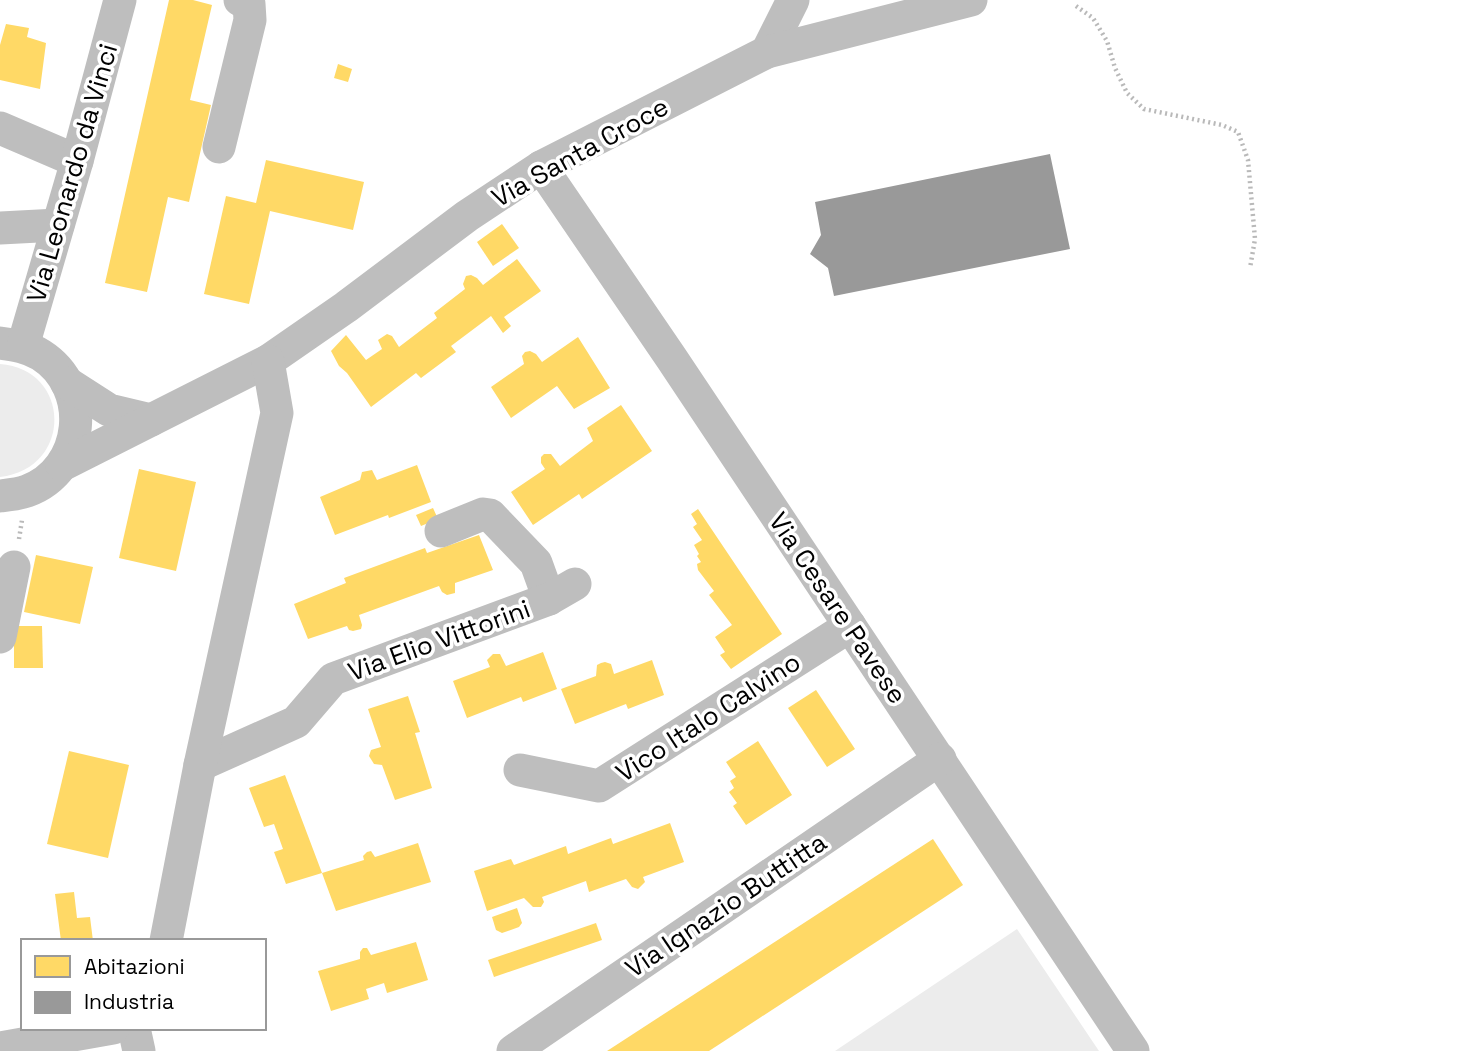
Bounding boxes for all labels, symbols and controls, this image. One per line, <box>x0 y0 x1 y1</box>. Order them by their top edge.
street label: Via Leonardo da Vinci <box>19 40 125 306</box>
street label: Via Santa Croce <box>486 89 674 215</box>
street label: Via Cesare Pavese <box>761 506 915 710</box>
street label: Via Elio Vittorini <box>343 591 535 689</box>
street label: Vico Italo Calvino <box>609 645 807 789</box>
street label: Via Ignazio Buttitta <box>619 825 833 985</box>
legend <box>21 939 266 1030</box>
text: Abitazioni <box>84 953 185 980</box>
text: Industria <box>84 988 174 1015</box>

